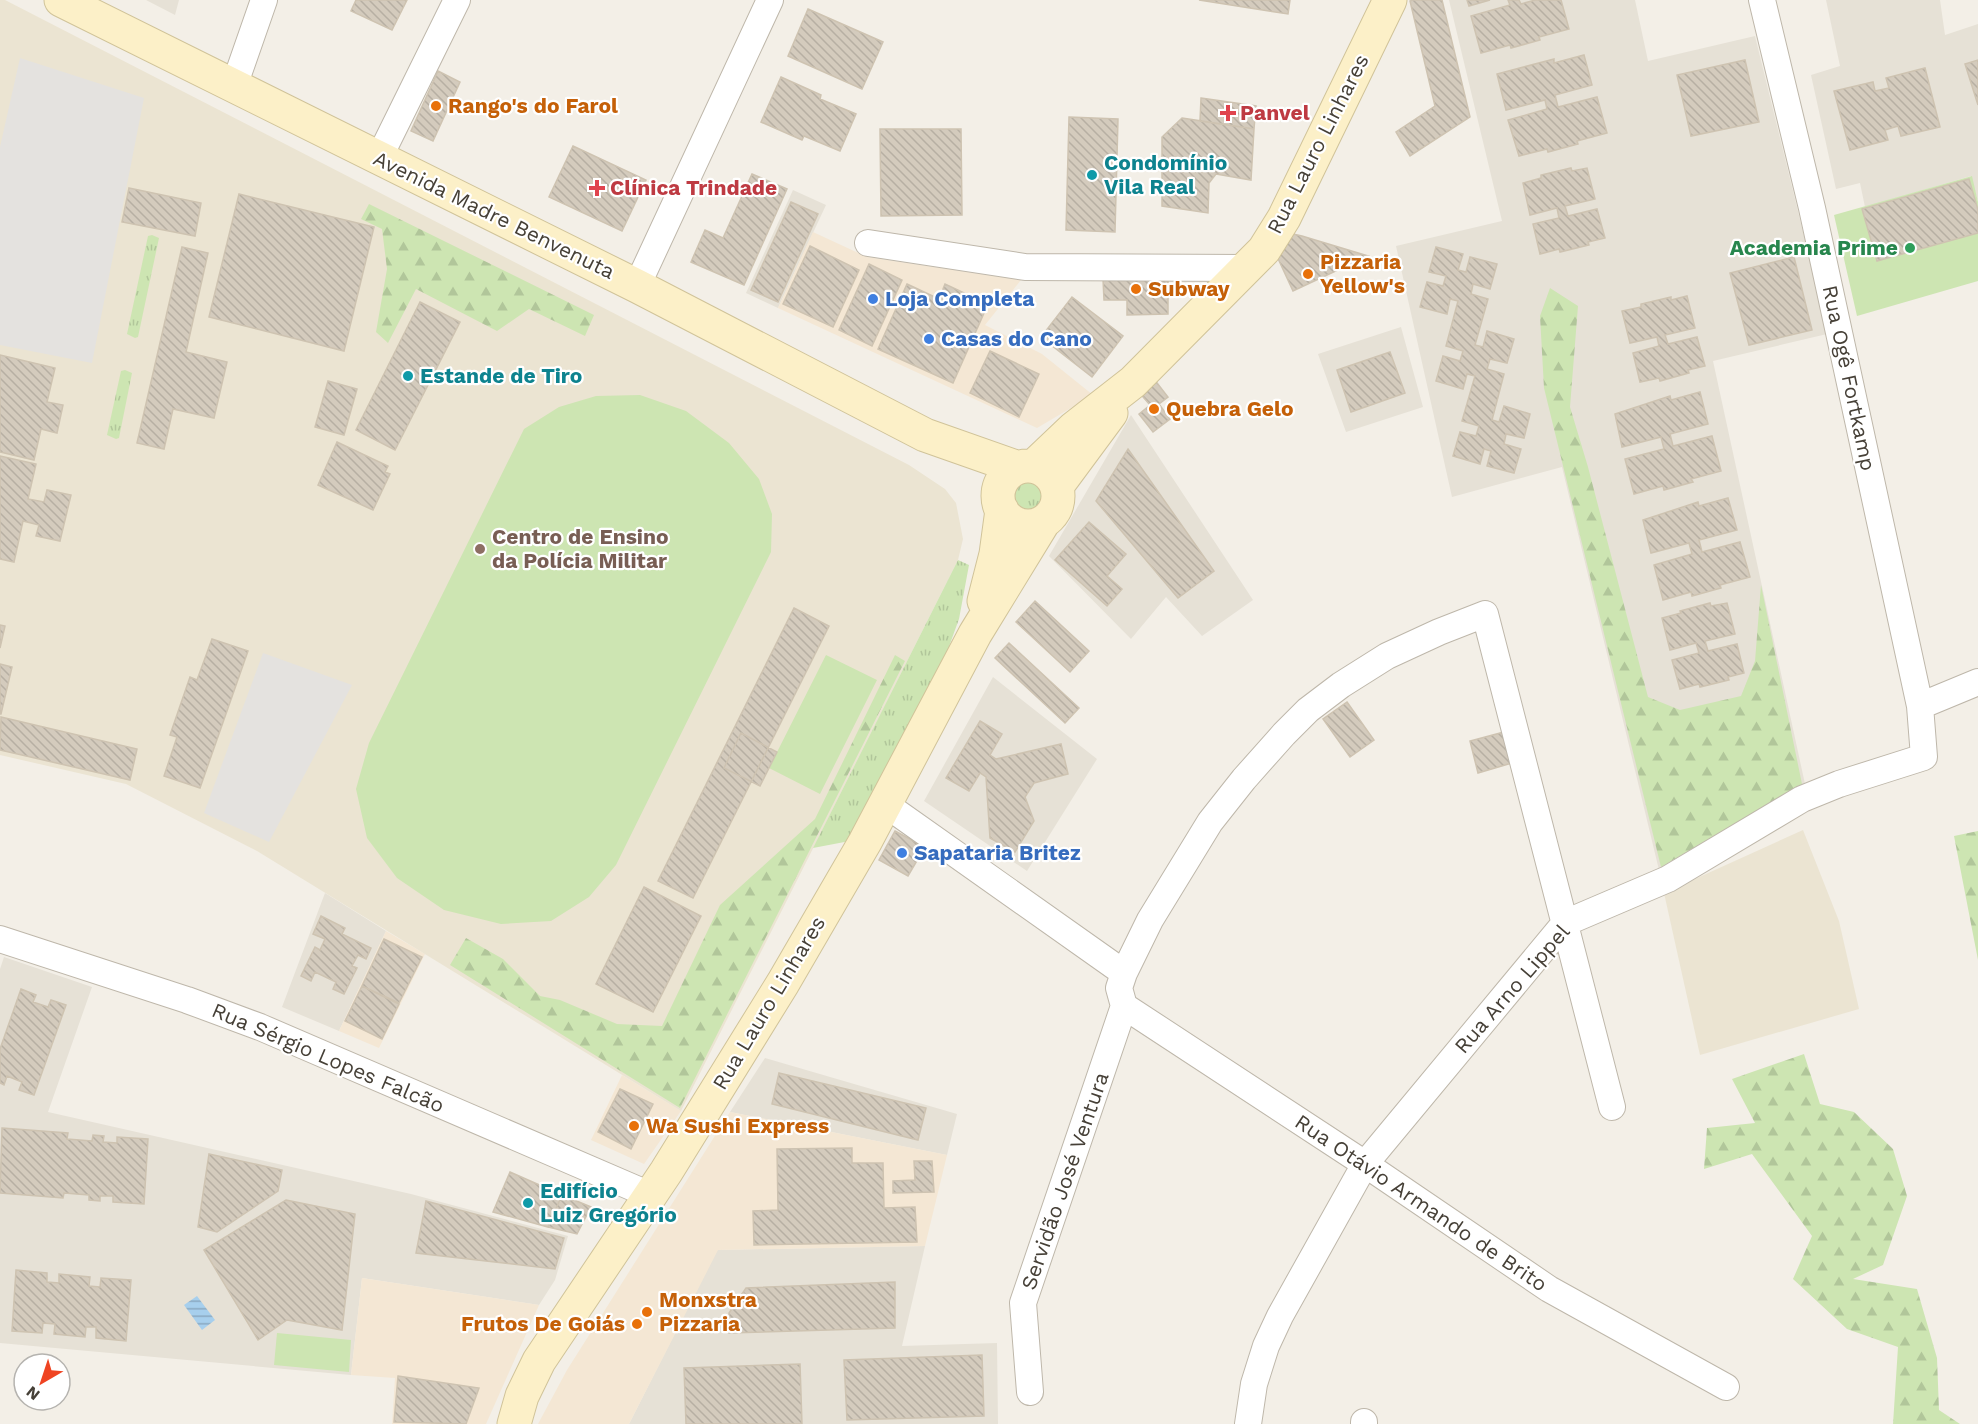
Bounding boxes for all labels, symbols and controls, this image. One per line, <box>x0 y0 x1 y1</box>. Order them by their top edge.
street label: Rua Lauro Linhares <box>1261 50 1374 238</box>
place label: Rango's do Farol <box>448 93 618 118</box>
marker: Rango's do Farol <box>429 99 443 113</box>
place label: Panvel <box>1240 100 1310 125</box>
marker: Panvel <box>1221 106 1235 120</box>
street label: Avenida Madre Benvenuta <box>370 145 619 284</box>
place label: Condomínio Vila Real <box>1104 150 1227 199</box>
marker: Condomínio Vila Real <box>1085 168 1099 182</box>
place label: Clínica Trindade <box>610 175 777 200</box>
marker: Clínica Trindade <box>588 179 606 197</box>
place label: Academia Prime <box>1730 235 1898 260</box>
marker: Academia Prime <box>1903 241 1917 255</box>
place label: Pizzaria Yellow's <box>1320 249 1405 298</box>
marker: Pizzaria Yellow's <box>1301 267 1315 281</box>
place label: Subway <box>1148 276 1230 301</box>
marker: Subway <box>1129 282 1143 296</box>
street label: Rua Ogê Fortkamp <box>1818 283 1881 473</box>
place label: Loja Completa <box>885 286 1035 311</box>
marker: Loja Completa <box>866 292 880 306</box>
place label: Casas do Cano <box>941 326 1092 351</box>
marker: Casas do Cano <box>922 332 936 346</box>
place label: Estande de Tiro <box>420 363 582 388</box>
marker: Estande de Tiro <box>401 369 415 383</box>
place label: Quebra Gelo <box>1166 396 1293 421</box>
marker: Quebra Gelo <box>1147 402 1161 416</box>
place label: Centro de Ensino da Polícia Militar <box>492 524 669 573</box>
marker: Centro de Ensino da Polícia Militar <box>473 542 487 556</box>
place label: Sapataria Britez <box>914 840 1081 865</box>
marker: Sapataria Britez <box>895 846 909 860</box>
street label: Rua Lauro Linhares <box>707 911 830 1094</box>
street label: Rua Arno Lippel <box>1449 919 1575 1058</box>
street label: Rua Sérgio Lopes Falcão <box>208 997 448 1118</box>
street label: Servidão José Ventura <box>1016 1069 1114 1293</box>
street label: Rua Otávio Armando de Brito <box>1290 1109 1552 1296</box>
place label: Wa Sushi Express <box>646 1113 829 1138</box>
marker: Wa Sushi Express <box>627 1119 641 1133</box>
place label: Edifício Luiz Gregório <box>540 1178 677 1227</box>
marker: Edifício Luiz Gregório <box>521 1196 535 1210</box>
place label: Monxstra Pizzaria <box>659 1287 758 1336</box>
marker: Monxstra Pizzaria <box>640 1305 654 1319</box>
place label: Frutos De Goiás <box>461 1311 625 1336</box>
marker: Frutos De Goiás <box>630 1317 644 1331</box>
north arrow <box>12 1352 72 1412</box>
text: N <box>22 1382 43 1404</box>

